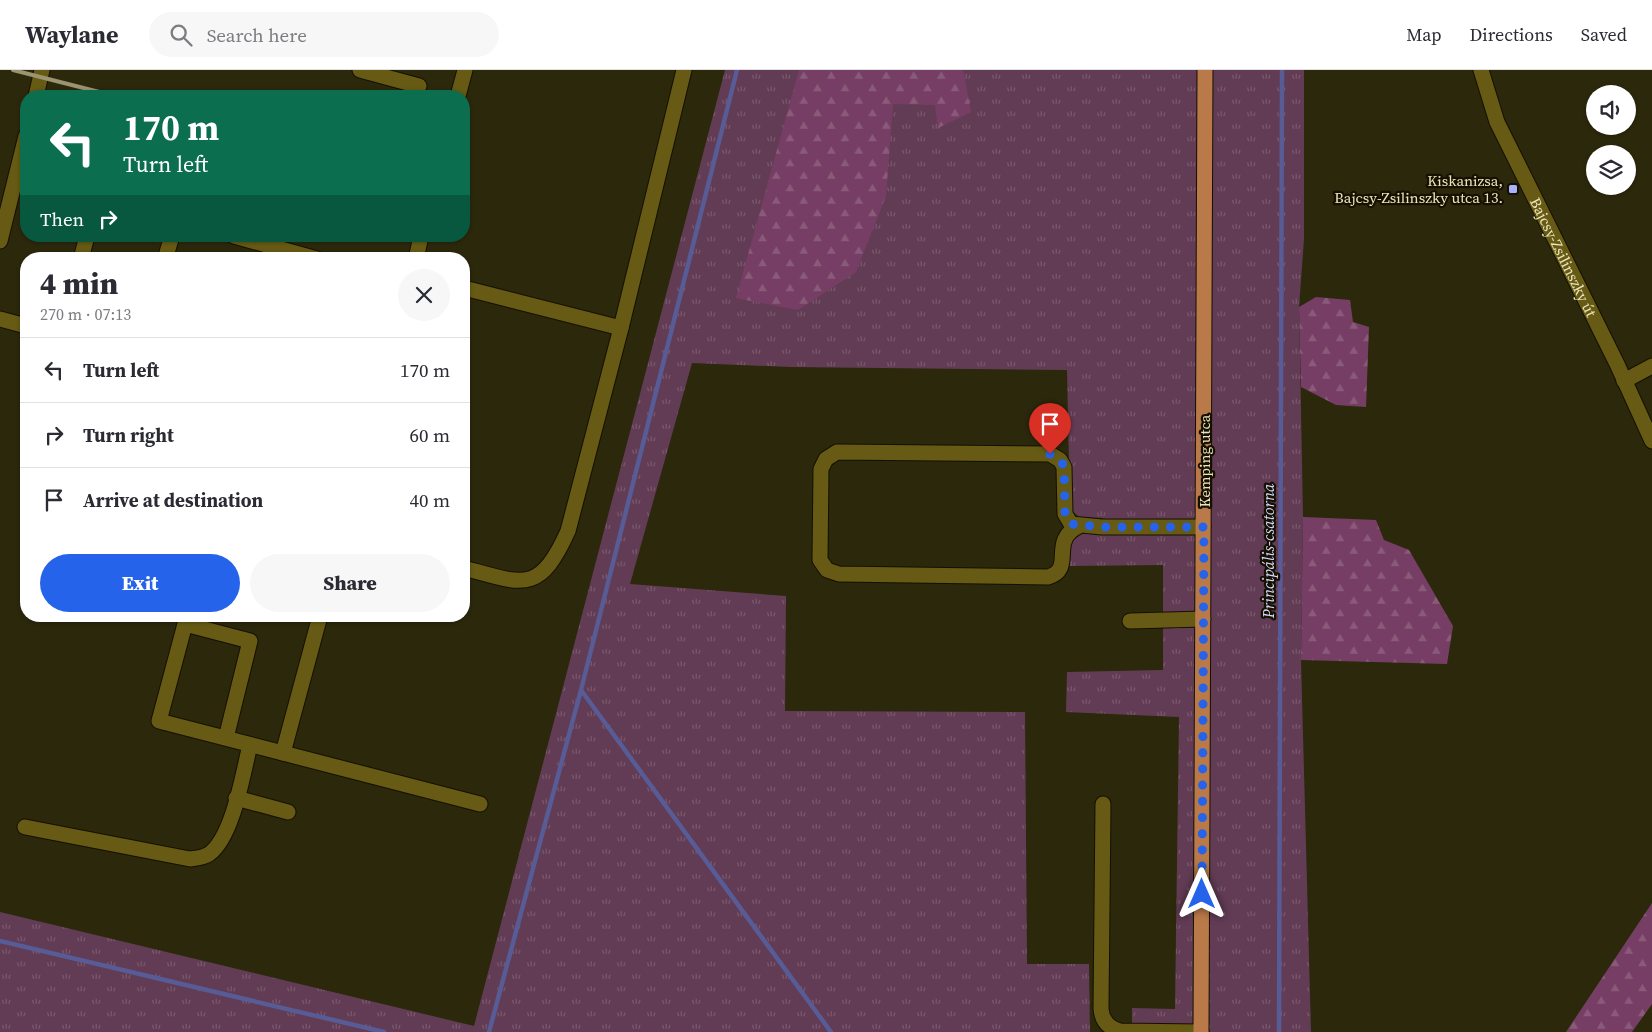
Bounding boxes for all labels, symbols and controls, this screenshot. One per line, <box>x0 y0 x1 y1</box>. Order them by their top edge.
search box <box>149 12 499 57</box>
text: Waylane <box>25 18 119 51</box>
icon: search <box>167 21 195 49</box>
text: Search here <box>207 22 307 48</box>
text: Map <box>1406 22 1442 47</box>
text: Directions <box>1470 22 1553 47</box>
text: Saved <box>1581 22 1627 47</box>
map controls <box>1586 85 1636 195</box>
button: sound <box>1586 85 1636 135</box>
text: 170 m <box>123 104 219 152</box>
icon: left <box>40 110 105 175</box>
button: layers <box>1586 145 1636 195</box>
text: Turn left <box>123 149 208 179</box>
place label: Kiskanizsa, Bajcsy-Zsilinszky utca 13. <box>1334 170 1503 208</box>
marker: Kiskanizsa, Bajcsy-Zsilinszky utca 13. <box>1507 183 1519 195</box>
street label: Bajcsy-Zsilinszky út <box>1525 194 1602 320</box>
icon: right <box>94 205 122 233</box>
text: Then <box>40 206 84 232</box>
text: 4 min <box>40 263 118 304</box>
button: close <box>398 269 450 321</box>
text: 270 m · 07:13 <box>40 303 131 325</box>
icon: left <box>40 356 68 384</box>
text: Turn left <box>83 357 159 383</box>
text: 170 m <box>400 357 450 383</box>
pin <box>1029 403 1071 454</box>
icon: arrive <box>1036 410 1064 438</box>
street label: Kemping utca <box>1194 414 1215 507</box>
icon: right <box>40 421 68 449</box>
text: Turn right <box>83 422 174 448</box>
text: 60 m <box>409 422 450 448</box>
water label: Principális-csatorna <box>1257 483 1279 619</box>
icon: arrive <box>40 486 68 514</box>
text: Arrive at destination <box>83 487 263 513</box>
text: 40 m <box>409 487 450 513</box>
button: Exit <box>40 554 240 612</box>
button: Share <box>250 554 450 612</box>
position arrow <box>1175 867 1227 919</box>

